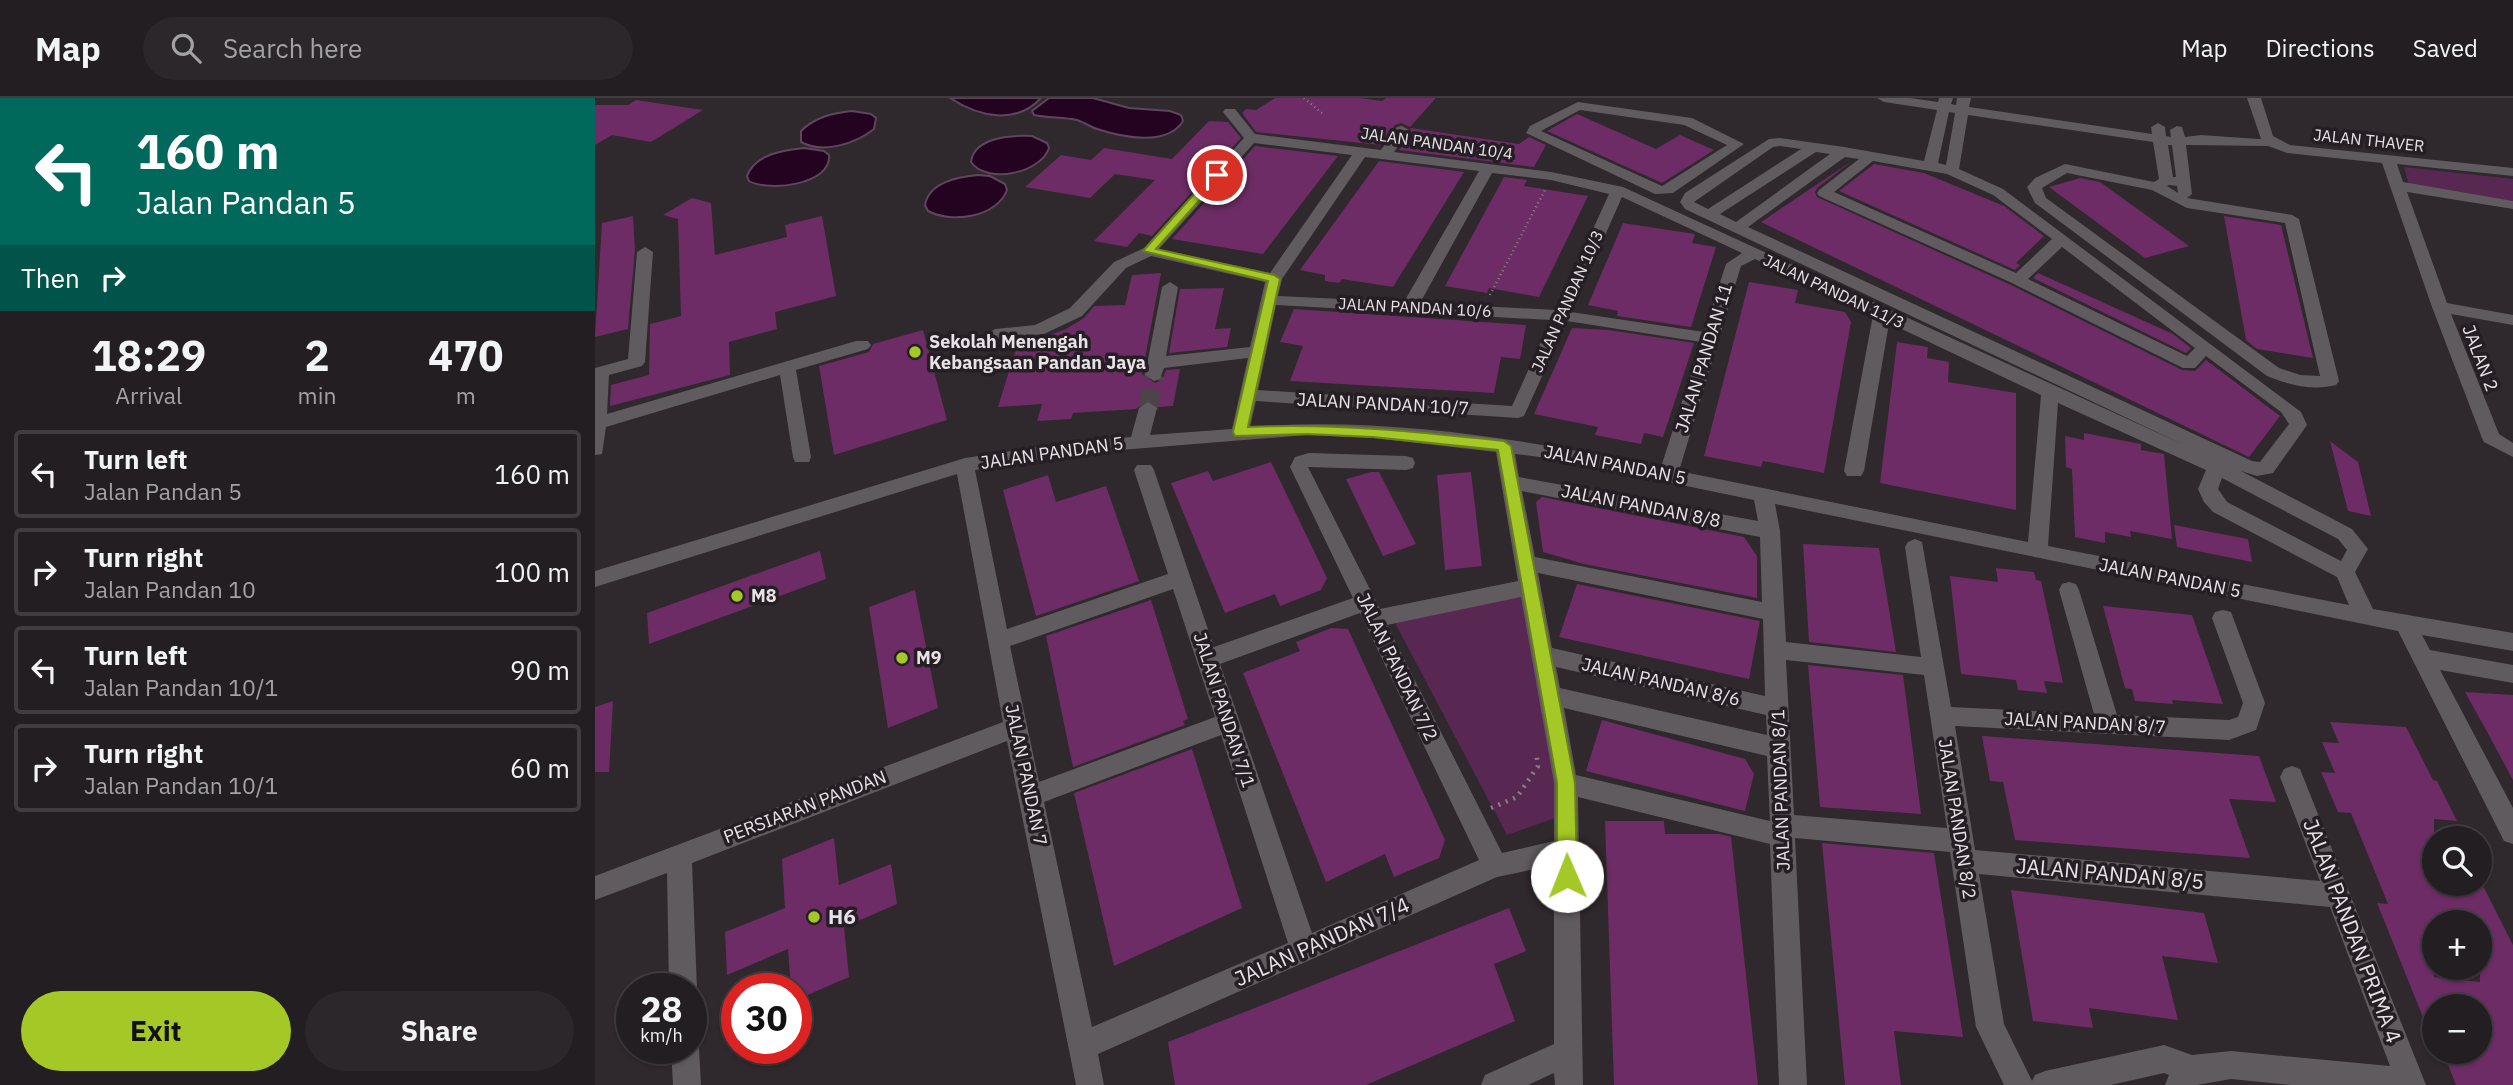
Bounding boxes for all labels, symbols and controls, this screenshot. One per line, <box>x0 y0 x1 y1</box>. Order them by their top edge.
search box <box>143 17 633 80</box>
text: Map <box>35 27 101 70</box>
icon: search <box>167 29 205 67</box>
text: Search here <box>223 31 362 65</box>
text: Map <box>2181 32 2227 64</box>
text: Directions <box>2265 32 2375 64</box>
text: Saved <box>2413 32 2478 64</box>
text: 160 m <box>136 119 280 182</box>
street label: JALAN PANDAN 10/4 <box>1360 122 1514 164</box>
street label: JALAN THAVER <box>2313 124 2425 156</box>
icon: left <box>21 126 112 217</box>
pin <box>1187 145 1247 205</box>
icon: arrive <box>1198 156 1236 194</box>
text: Jalan Pandan 5 <box>136 181 356 223</box>
street label: JALAN PANDAN 10/3 <box>1527 227 1607 375</box>
street label: JALAN PANDAN 11/3 <box>1760 250 1908 332</box>
icon: right <box>94 259 132 297</box>
text: Then <box>21 261 80 295</box>
street label: JALAN PANDAN 11 <box>1670 280 1737 435</box>
street label: JALAN PANDAN 10/6 <box>1338 293 1492 321</box>
street label: JALAN 2 <box>2457 321 2504 394</box>
text: 18:29 <box>91 328 206 383</box>
text: 2 <box>304 328 330 383</box>
text: 470 <box>428 328 504 383</box>
place label: Sekolah Menengah Kebangsaan Pandan Jaya <box>929 330 1146 374</box>
marker: Sekolah Menengah Kebangsaan Pandan Jaya <box>907 344 923 360</box>
text: Arrival <box>115 380 182 410</box>
text: min <box>298 380 336 410</box>
text: m <box>456 380 476 410</box>
street label: JALAN PANDAN 10/7 <box>1296 388 1470 419</box>
street label: JALAN PANDAN 5 <box>979 431 1125 474</box>
street label: JALAN PANDAN 5 <box>1542 439 1688 490</box>
text: Turn left <box>84 442 187 476</box>
icon: left <box>25 455 63 493</box>
text: 160 m <box>494 457 570 491</box>
text: Jalan Pandan 5 <box>84 476 242 506</box>
street label: JALAN PANDAN 8/8 <box>1560 479 1723 532</box>
text: Turn right <box>84 540 203 574</box>
street label: JALAN PANDAN 5 <box>2097 552 2243 603</box>
icon: right <box>25 553 63 591</box>
text: 100 m <box>494 555 570 589</box>
text: Jalan Pandan 10 <box>84 574 256 604</box>
place label: M8 <box>751 584 777 607</box>
marker: M8 <box>729 588 745 604</box>
street label: JALAN PANDAN 7/2 <box>1352 589 1443 744</box>
street label: JALAN PANDAN 7/1 <box>1189 629 1260 790</box>
text: Turn left <box>84 638 187 672</box>
place label: M9 <box>916 646 942 669</box>
marker: M9 <box>894 650 910 666</box>
icon: left <box>25 651 63 689</box>
street label: JALAN PANDAN 8/6 <box>1580 652 1742 711</box>
text: 90 m <box>510 653 570 687</box>
text: Jalan Pandan 10/1 <box>84 672 278 702</box>
street label: JALAN PANDAN 7 <box>1000 702 1053 848</box>
street label: JALAN PANDAN 8/7 <box>2004 707 2166 738</box>
street label: JALAN PANDAN 8/1 <box>1766 709 1795 871</box>
text: Turn right <box>84 736 203 770</box>
street label: JALAN PANDAN 8/2 <box>1933 737 1982 901</box>
icon: right <box>25 749 63 787</box>
text: 60 m <box>510 751 570 785</box>
street label: PERSIARAN PANDAN <box>720 765 890 848</box>
text: Jalan Pandan 10/1 <box>84 770 278 800</box>
street label: JALAN PANDAN PRIMA 4 <box>2297 814 2409 1047</box>
map controls <box>2422 826 2492 1064</box>
button: search <box>2422 826 2492 896</box>
position arrow <box>1530 839 1604 913</box>
street label: JALAN PANDAN 8/5 <box>2015 851 2205 895</box>
street label: JALAN PANDAN 7/4 <box>1230 890 1413 992</box>
place label: H6 <box>828 902 856 930</box>
marker: H6 <box>806 909 822 925</box>
button: + <box>2422 910 2492 980</box>
speed limit sign: 30 <box>721 973 812 1064</box>
text: 28 <box>640 986 683 1032</box>
button: Exit <box>21 991 291 1071</box>
button: Share <box>305 991 574 1071</box>
button: − <box>2422 994 2492 1064</box>
text: km/h <box>640 1024 683 1047</box>

